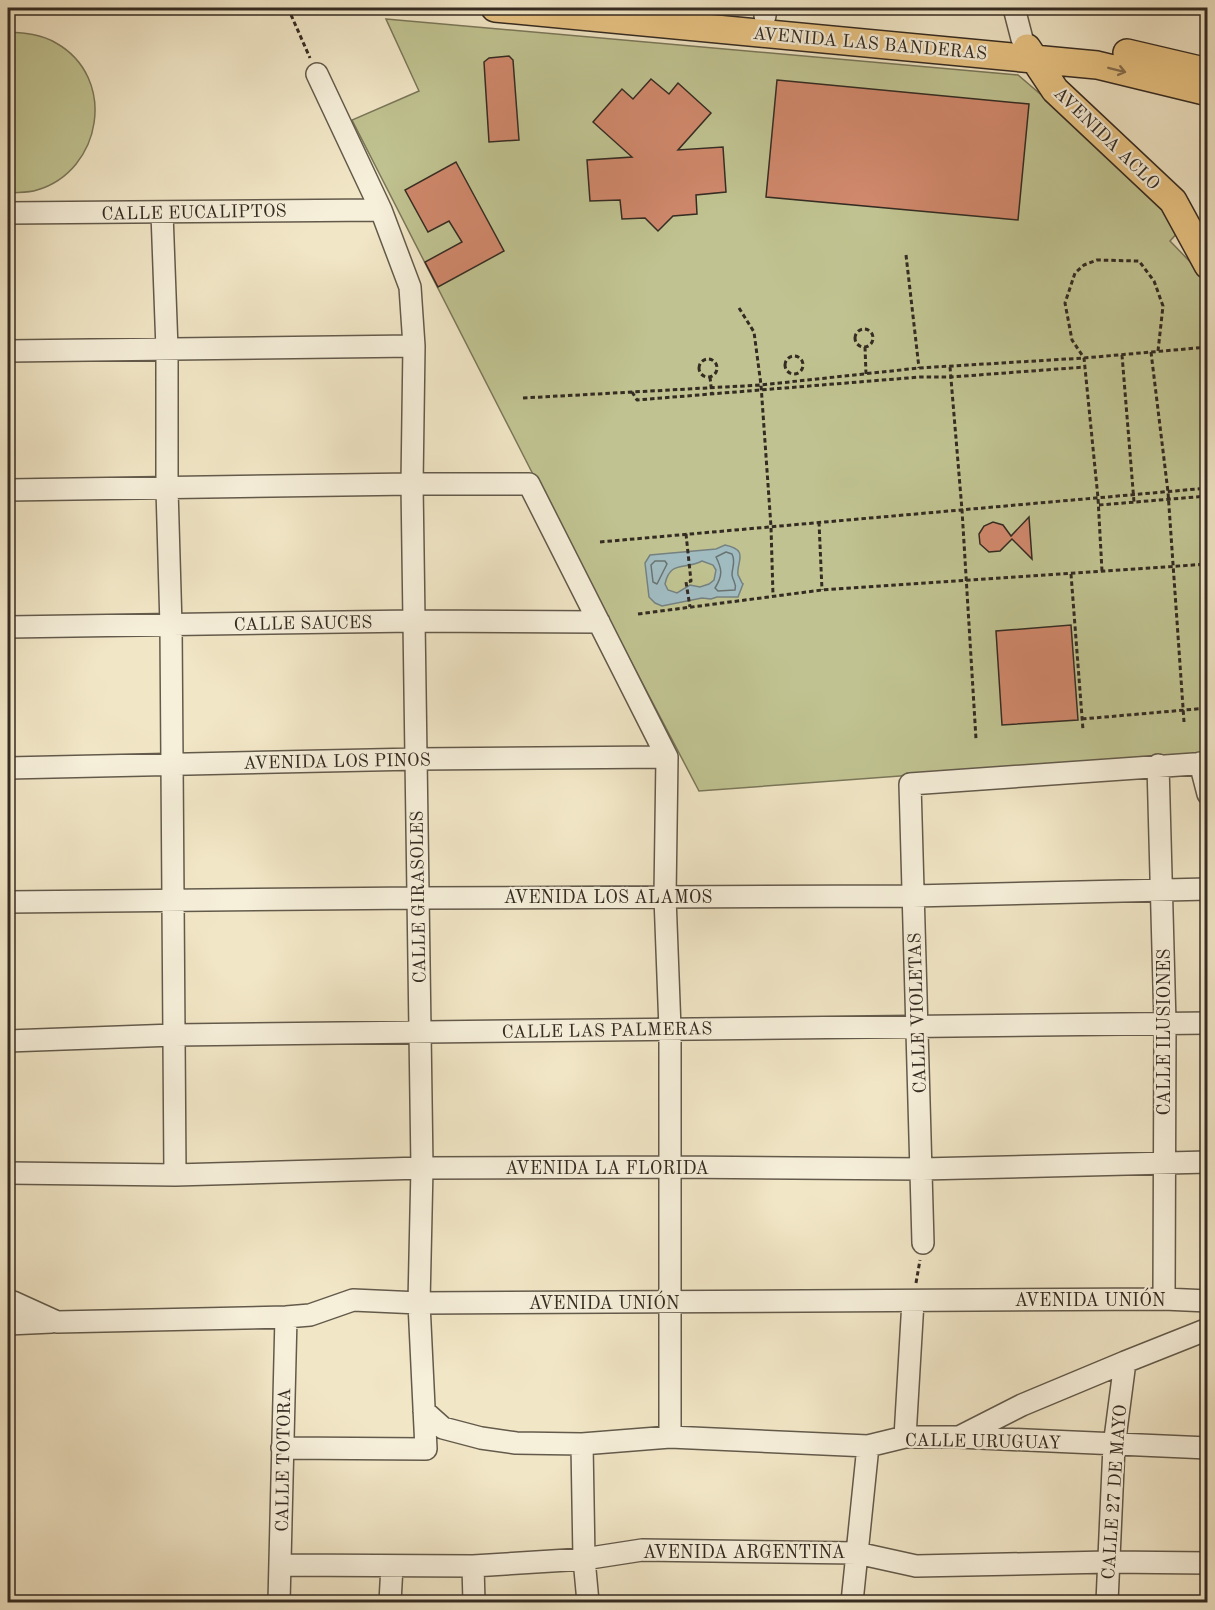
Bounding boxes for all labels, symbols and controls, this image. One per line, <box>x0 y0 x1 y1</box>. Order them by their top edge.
street label: AVENIDA LAS BANDERAS <box>752 25 988 63</box>
one-way arrow <box>1107 64 1126 76</box>
street label: AVENIDA ACLO <box>1050 84 1163 194</box>
street label: CALLE EUCALIPTOS <box>101 202 287 224</box>
street label: CALLE SAUCES <box>234 614 372 634</box>
street label: AVENIDA LOS PINOS <box>243 751 431 773</box>
street label: CALLE GIRASOLES <box>408 811 430 983</box>
street label: AVENIDA LOS ALAMOS <box>503 889 713 907</box>
street label: CALLE VIOLETAS <box>906 932 930 1094</box>
street label: CALLE ILUSIONES <box>1156 949 1174 1115</box>
street label: CALLE LAS PALMERAS <box>502 1020 712 1042</box>
street label: AVENIDA LA FLORIDA <box>505 1160 709 1178</box>
street label: AVENIDA UNIÓN <box>1014 1287 1166 1310</box>
street label: AVENIDA UNIÓN <box>528 1290 680 1313</box>
street label: CALLE TOTORA <box>274 1388 294 1532</box>
street label: CALLE 27 DE MAYO <box>1100 1404 1130 1580</box>
street label: CALLE URUGUAY <box>905 1432 1061 1452</box>
street label: AVENIDA ARGENTINA <box>643 1544 846 1562</box>

